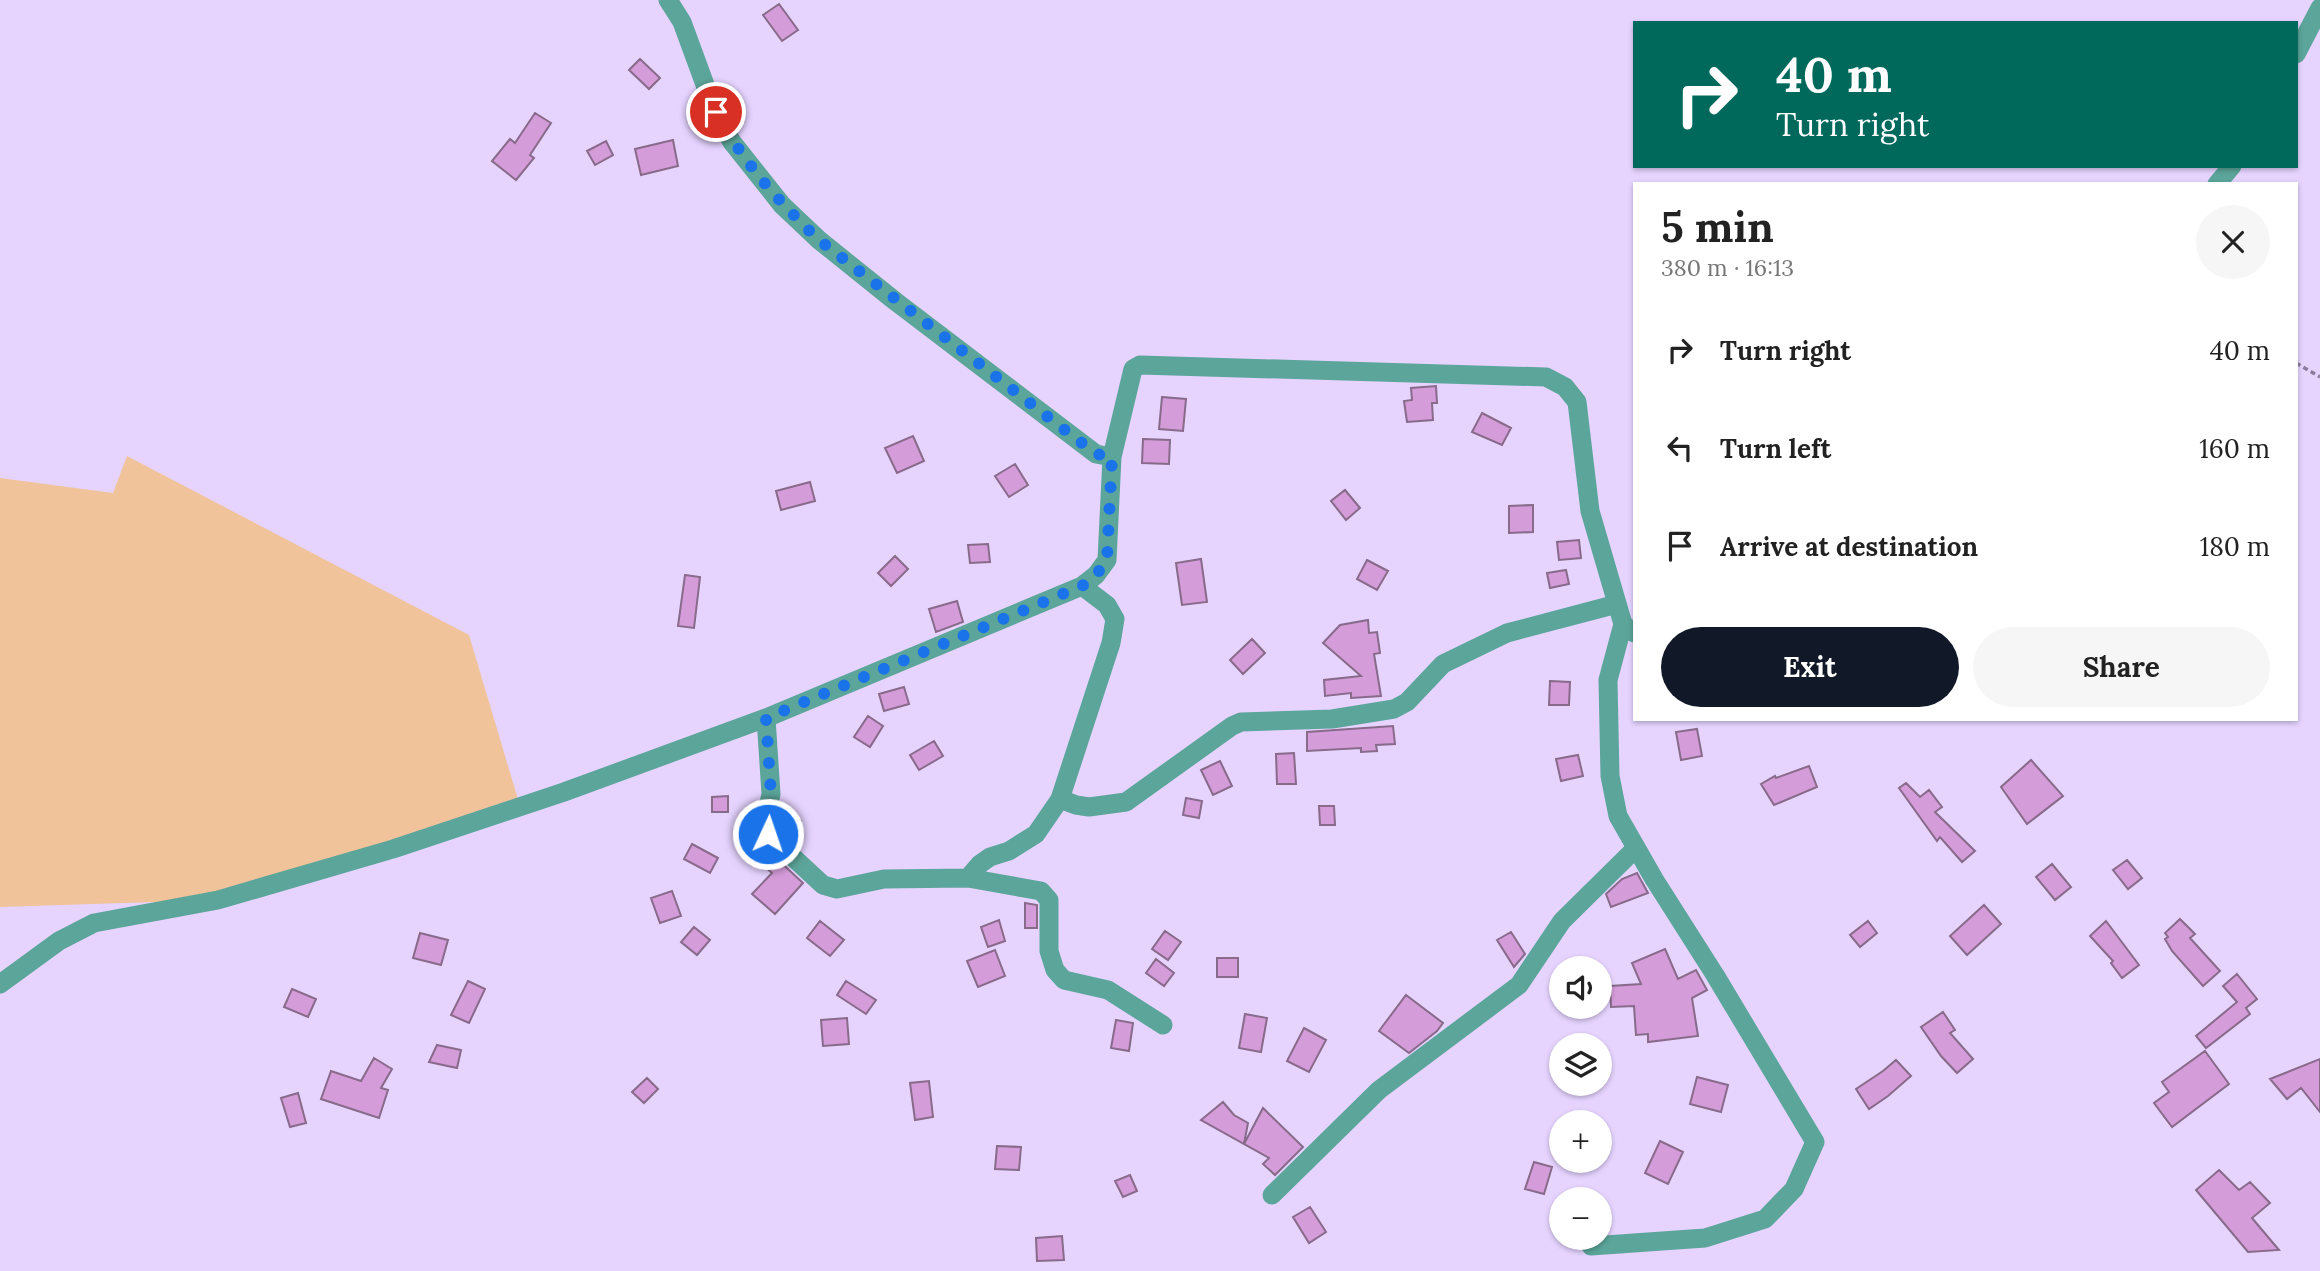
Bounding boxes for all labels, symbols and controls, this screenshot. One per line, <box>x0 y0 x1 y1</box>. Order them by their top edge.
text: 40 m <box>1776 43 1892 105</box>
icon: right <box>1661 49 1752 140</box>
pin <box>686 82 746 142</box>
icon: arrive <box>697 93 735 131</box>
text: Turn right <box>1776 104 1929 145</box>
text: 5 min <box>1661 200 1774 254</box>
button: close <box>2196 205 2270 279</box>
text: 380 m · 16:13 <box>1661 253 1794 282</box>
icon: right <box>1661 331 1699 369</box>
text: Turn right <box>1720 334 1851 367</box>
text: 40 m <box>2210 334 2270 367</box>
icon: left <box>1661 429 1699 467</box>
text: Turn left <box>1720 432 1831 465</box>
text: 160 m <box>2199 432 2270 465</box>
icon: arrive <box>1661 527 1699 565</box>
text: Arrive at destination <box>1720 530 1978 563</box>
text: 180 m <box>2200 530 2270 563</box>
button: Exit <box>1661 627 1959 707</box>
button: Share <box>1973 627 2270 707</box>
position arrow <box>731 797 805 871</box>
map controls <box>1549 956 1612 1250</box>
button: sound <box>1549 956 1612 1019</box>
button: layers <box>1549 1033 1612 1096</box>
button: + <box>1549 1110 1612 1173</box>
button: − <box>1549 1187 1612 1250</box>

